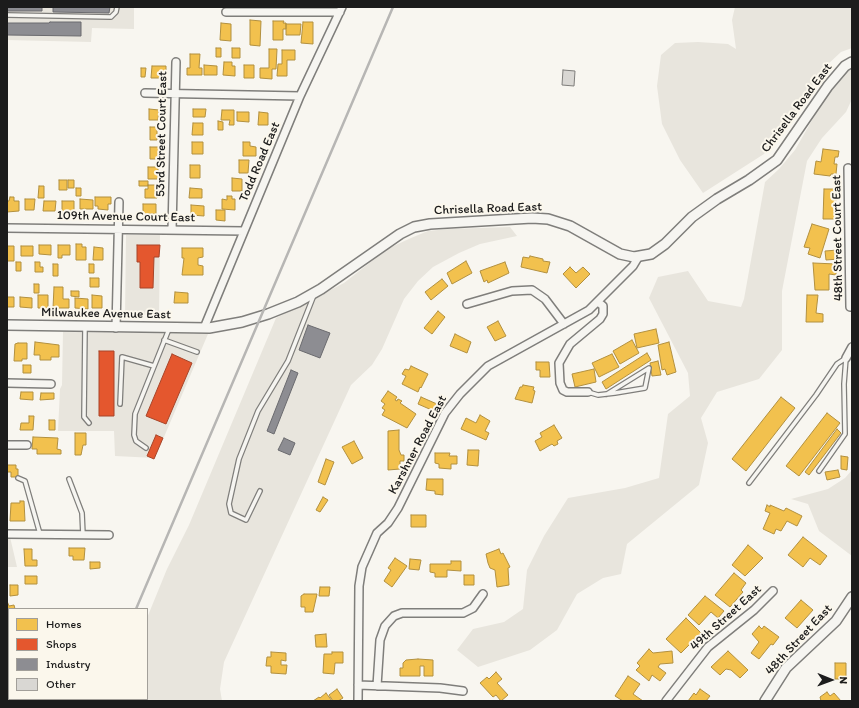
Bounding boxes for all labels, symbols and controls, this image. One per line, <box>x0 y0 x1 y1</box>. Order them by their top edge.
street label: Chrisella Road East <box>758 60 836 156</box>
street label: 53rd Street Court East <box>153 71 171 197</box>
street label: Todd Road East <box>236 120 284 204</box>
street label: 48th Street Court East <box>829 175 847 301</box>
street label: Chrisella Road East <box>434 199 542 219</box>
street label: 109th Avenue Court East <box>57 208 195 226</box>
street label: Milwaukee Avenue East <box>41 305 171 323</box>
street label: Karshner Road East <box>385 393 451 497</box>
street label: 49th Street East <box>687 582 765 654</box>
street label: 48th Street East <box>762 601 836 679</box>
legend <box>8 608 148 700</box>
text: Homes <box>46 617 82 631</box>
text: Shops <box>46 637 77 651</box>
text: Industry <box>46 657 90 671</box>
north arrow <box>811 660 851 700</box>
text: N <box>837 676 850 684</box>
text: Other <box>46 677 76 691</box>

